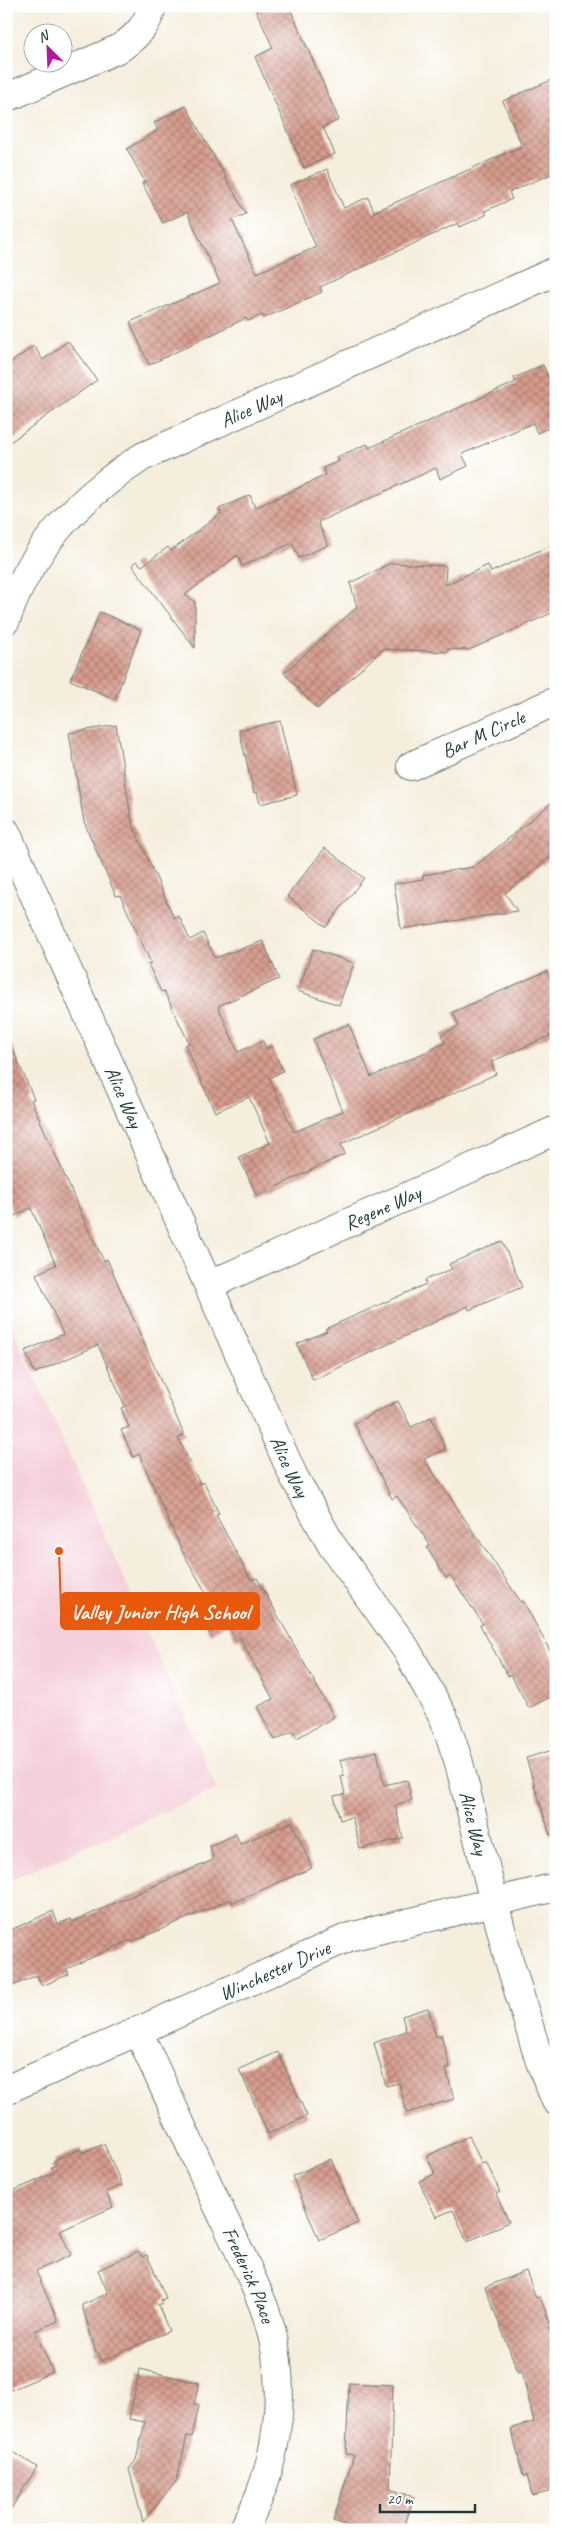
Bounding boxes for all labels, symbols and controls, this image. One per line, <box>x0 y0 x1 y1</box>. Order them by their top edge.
north arrow <box>22 22 72 72</box>
text: N <box>35 26 52 46</box>
street label: Alice Way <box>216 382 288 433</box>
street label: Bar M Circle <box>438 704 530 763</box>
street label: Alice Way <box>100 1062 150 1134</box>
street label: Regene Way <box>340 1179 427 1235</box>
street label: Alice Way <box>265 1432 316 1503</box>
callout: Valley Junior High School <box>61 1593 259 1629</box>
text: Valley Junior High School <box>70 1599 254 1625</box>
street label: Alice Way <box>454 1788 495 1860</box>
street label: Winchester Drive <box>215 1934 335 2006</box>
street label: Frederick Place <box>217 2223 281 2327</box>
scale bar <box>380 2481 474 2513</box>
text: 20 m <box>387 2490 414 2509</box>

